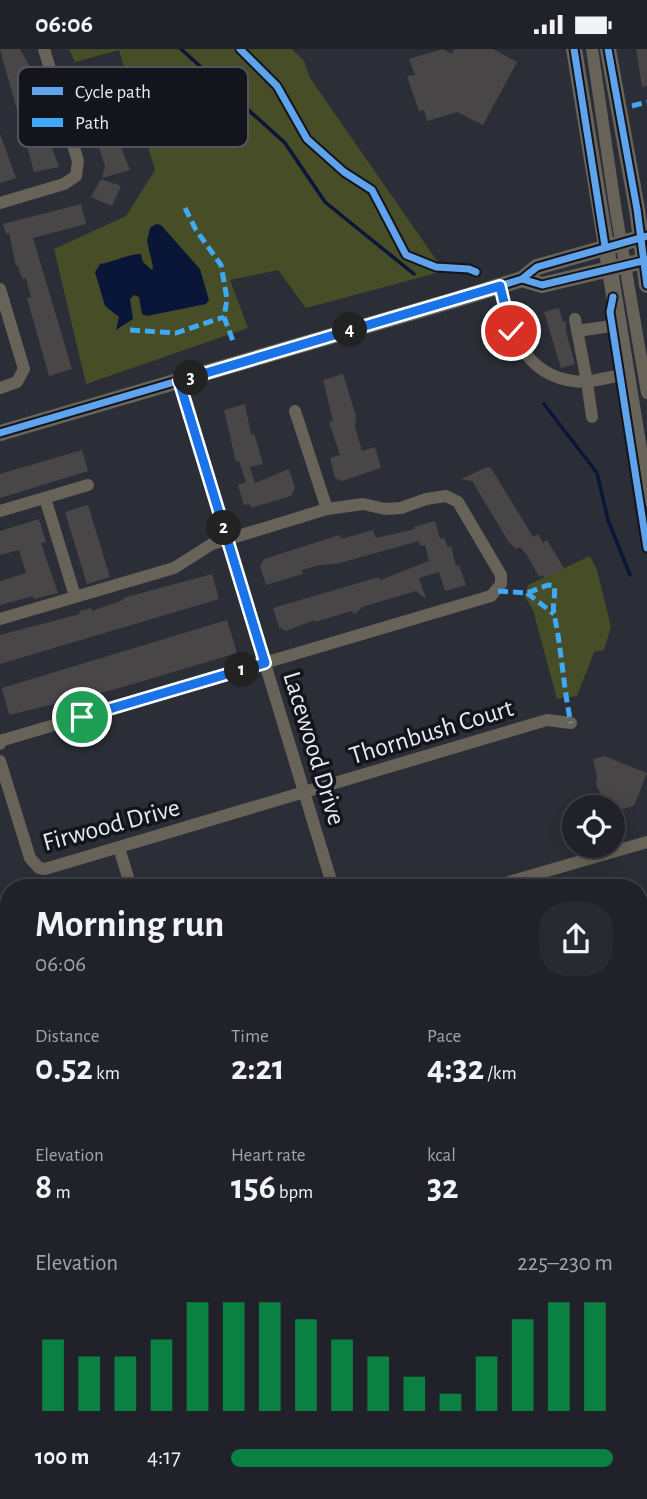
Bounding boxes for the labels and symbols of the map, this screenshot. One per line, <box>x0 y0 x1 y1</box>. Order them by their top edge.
legend <box>18 67 248 147</box>
text: Cycle path <box>75 83 151 102</box>
text: Path <box>75 114 109 133</box>
pin <box>481 301 541 361</box>
pin: 4 <box>332 313 368 347</box>
pin: 3 <box>174 361 208 395</box>
pin: 2 <box>206 511 242 545</box>
pin: 1 <box>224 653 260 687</box>
street label: Lacewood Drive <box>278 668 350 828</box>
pin <box>52 687 112 747</box>
street label: Thornbush Court <box>346 695 516 769</box>
street label: Firwood Drive <box>40 794 183 856</box>

